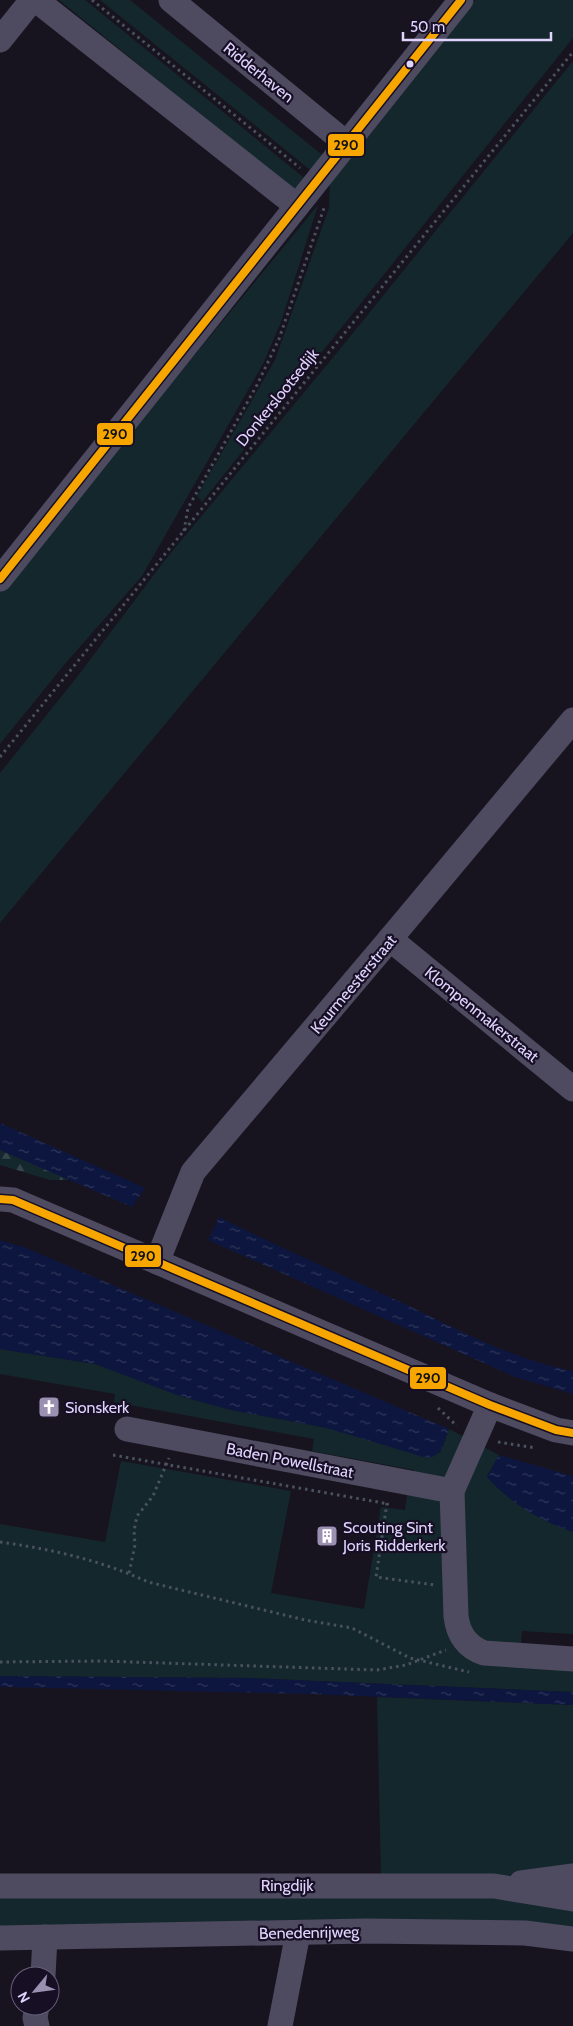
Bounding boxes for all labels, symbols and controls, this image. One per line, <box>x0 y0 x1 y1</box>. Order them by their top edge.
scale bar <box>403 10 550 42</box>
text: 50 m <box>410 18 445 36</box>
street label: Ridderhaven <box>220 38 298 107</box>
unlabelled marker <box>405 59 415 69</box>
line badge: 290 <box>327 133 365 157</box>
text: 290 <box>333 136 359 154</box>
street label: Donkerslootsedijk <box>232 344 323 450</box>
line badge: 290 <box>96 422 134 446</box>
text: 290 <box>102 425 128 443</box>
street label: Keurmeesterstraat <box>306 931 401 1038</box>
street label: Klompenmakerstraat <box>421 963 543 1067</box>
line badge: 290 <box>124 1244 162 1268</box>
text: 290 <box>130 1247 156 1265</box>
line badge: 290 <box>409 1366 447 1390</box>
text: 290 <box>415 1369 441 1387</box>
church icon: Sionskerk <box>37 1395 61 1419</box>
place label: Sionskerk <box>65 1398 130 1417</box>
street label: Baden Powellstraat <box>225 1439 356 1482</box>
place label: Scouting Sint Joris Ridderkerk <box>342 1518 446 1555</box>
building icon: Scouting Sint Joris Ridderkerk <box>315 1524 339 1548</box>
street label: Ringdijk <box>261 1876 314 1895</box>
street label: Benedenrijweg <box>259 1922 360 1943</box>
north arrow <box>10 1966 60 2016</box>
text: N <box>13 1989 34 2006</box>

